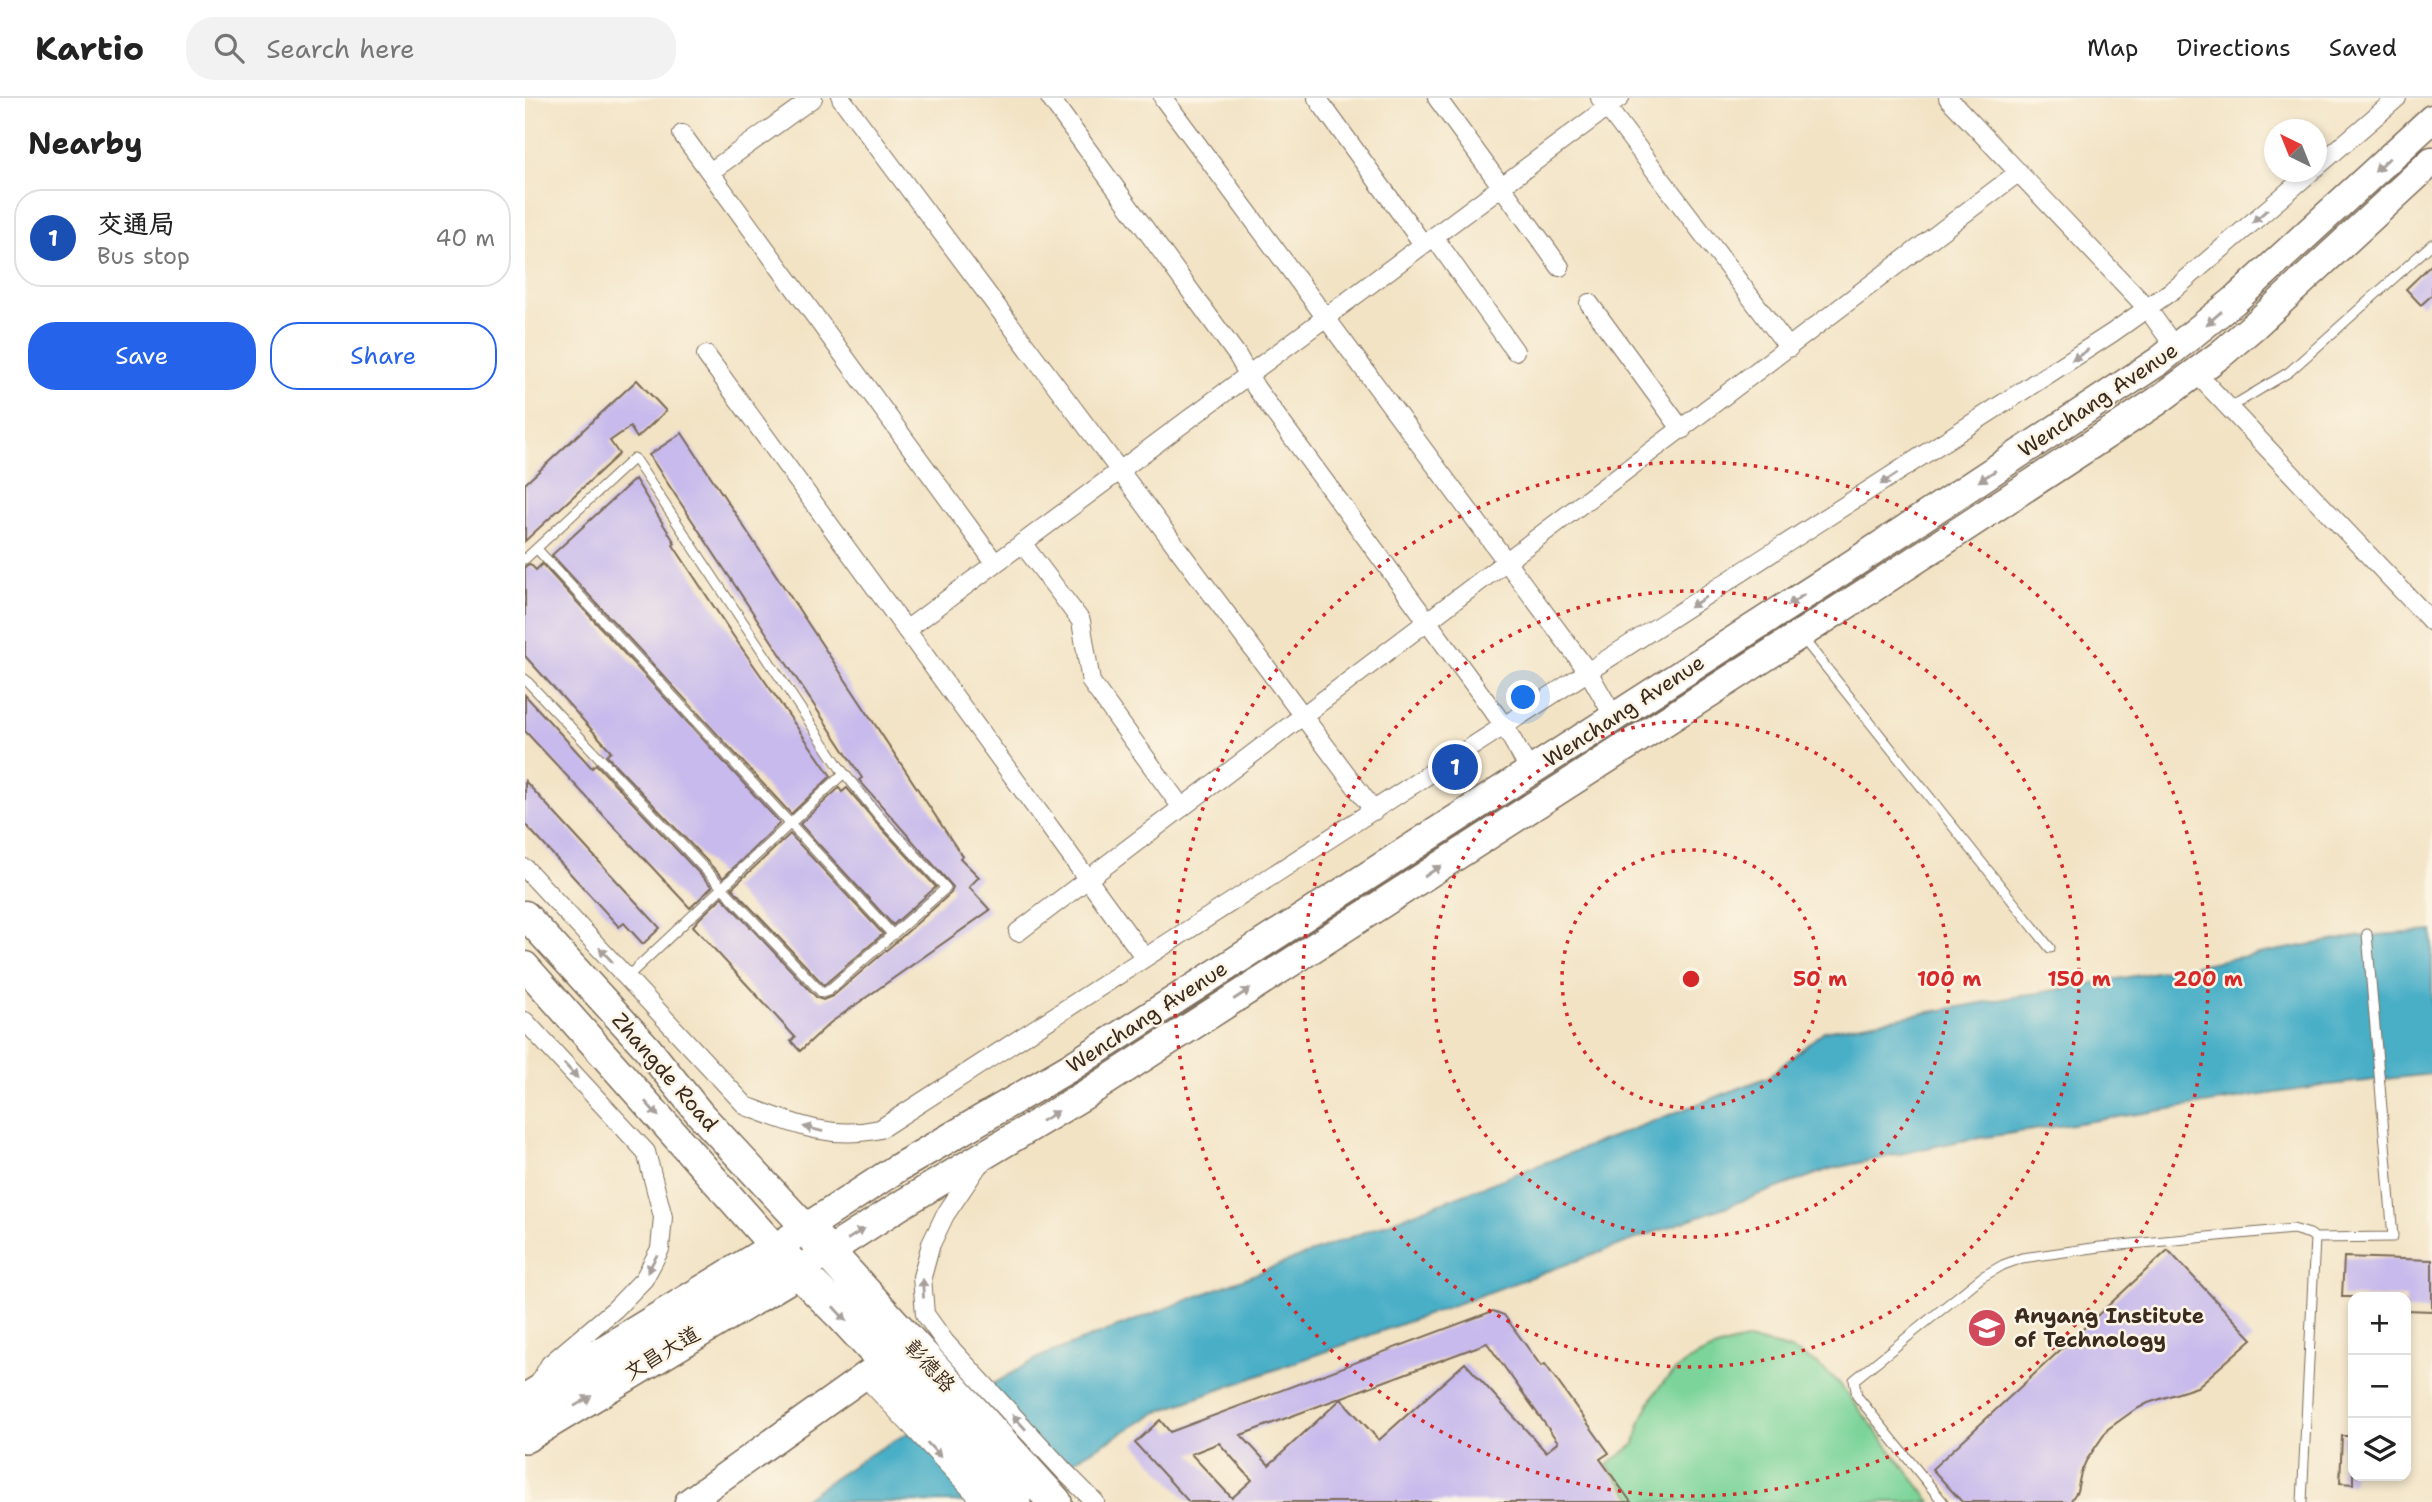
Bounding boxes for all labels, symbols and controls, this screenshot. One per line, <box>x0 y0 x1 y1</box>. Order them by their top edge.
search box <box>186 17 676 80</box>
text: Kartio <box>35 26 144 71</box>
icon: search <box>210 29 248 67</box>
text: Search here <box>266 31 415 66</box>
text: Map <box>2087 32 2138 64</box>
text: Directions <box>2176 32 2291 64</box>
text: Saved <box>2329 32 2397 64</box>
north arrow <box>2264 119 2327 182</box>
text: Nearby <box>28 123 143 164</box>
one-way arrow <box>2373 157 2391 173</box>
text: 交通局 <box>97 206 175 241</box>
one-way arrow <box>2251 208 2268 223</box>
text: 1 <box>48 223 58 253</box>
text: 40 m <box>435 223 495 253</box>
text: Bus stop <box>97 241 190 271</box>
one-way arrow <box>2205 310 2222 325</box>
button: Save <box>28 322 256 390</box>
button: Share <box>270 322 497 390</box>
street label: Wenchang Avenue <box>2013 336 2183 464</box>
one-way arrow <box>2070 348 2089 361</box>
one-way arrow <box>1977 469 1996 482</box>
one-way arrow <box>1879 472 1899 485</box>
one-way arrow <box>1787 594 1806 607</box>
one-way arrow <box>1688 596 1708 609</box>
street label: Wenchang Avenue <box>1538 648 1710 774</box>
your location <box>1506 680 1540 714</box>
pin: 1 <box>1432 741 1478 793</box>
one-way arrow <box>1424 864 1443 877</box>
one-way arrow <box>598 946 614 964</box>
street label: Wenchang Avenue <box>1061 954 1233 1080</box>
text: 50 m <box>1793 965 1847 993</box>
text: 100 m <box>1917 965 1981 993</box>
text: 150 m <box>2047 965 2111 993</box>
text: 200 m <box>2173 965 2243 993</box>
centre of rings <box>1679 967 1703 991</box>
one-way arrow <box>1232 987 1252 1000</box>
street label: Zhangde Road <box>606 1007 724 1137</box>
one-way arrow <box>563 1062 579 1080</box>
one-way arrow <box>644 1100 660 1118</box>
one-way arrow <box>1040 1109 1059 1122</box>
one-way arrow <box>802 1123 824 1134</box>
one-way arrow <box>846 1228 865 1241</box>
one-way arrow <box>646 1255 658 1274</box>
one-way arrow <box>917 1277 928 1299</box>
map controls <box>2348 1292 2411 1481</box>
button: + <box>2348 1292 2411 1355</box>
place label: Anyang Institute of Technology <box>2014 1302 2204 1354</box>
one-way arrow <box>832 1305 848 1322</box>
school or university icon: Anyang Institute of Technology <box>1966 1307 2008 1349</box>
street label: 文昌大道 <box>619 1319 705 1387</box>
street label: 彰德路 <box>898 1333 962 1399</box>
button: − <box>2348 1355 2411 1418</box>
one-way arrow <box>574 1394 593 1407</box>
one-way arrow <box>1011 1414 1027 1431</box>
button: layers <box>2348 1418 2411 1481</box>
one-way arrow <box>926 1441 942 1458</box>

